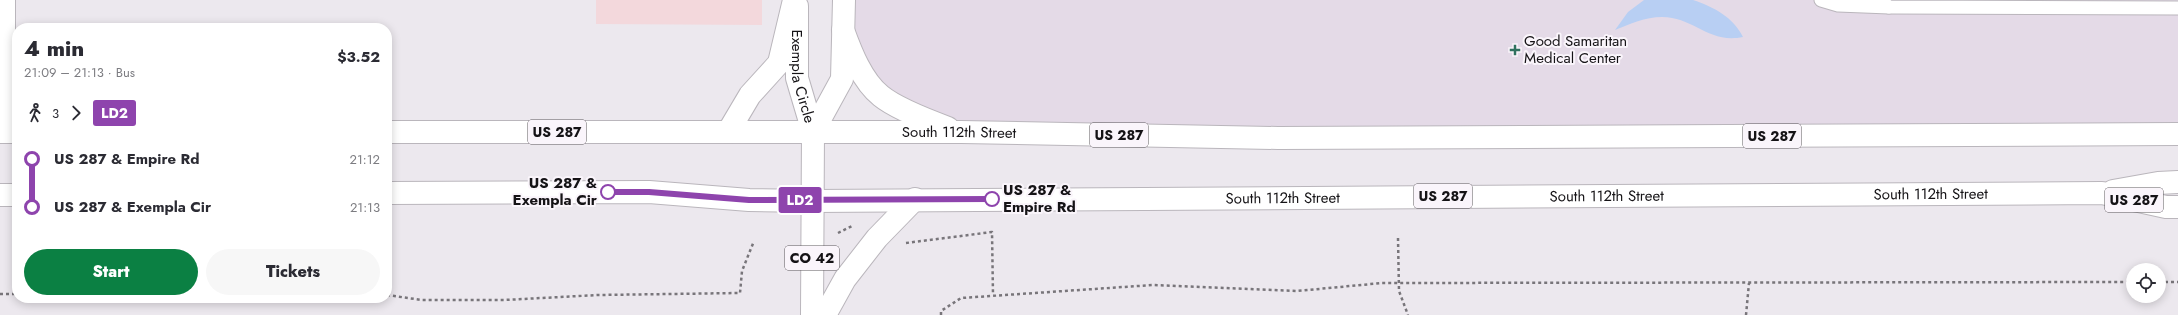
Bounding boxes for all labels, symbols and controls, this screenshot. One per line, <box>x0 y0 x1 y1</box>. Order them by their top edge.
street label: Exempla Circle <box>786 30 821 126</box>
place label: Good Samaritan Medical Center <box>1524 30 1627 69</box>
text: 4 min <box>24 32 84 64</box>
marker: Good Samaritan Medical Center <box>1509 44 1521 56</box>
text: $3.52 <box>337 46 380 68</box>
text: 21:09 – 21:13 · Bus <box>24 63 135 82</box>
icon: walk <box>24 102 46 124</box>
icon: forward <box>65 102 87 124</box>
text: LD2 <box>101 103 128 123</box>
text: 3 <box>52 104 59 123</box>
road number: US 287 <box>528 120 586 144</box>
street label: South 112th Street <box>902 121 1017 144</box>
road number: US 287 <box>1090 123 1148 147</box>
road number: US 287 <box>1743 124 1801 148</box>
text: US 287 & Empire Rd <box>54 148 199 170</box>
text: 21:12 <box>350 150 380 169</box>
place label: US 287 & Exempla Cir <box>513 172 598 211</box>
place label: US 287 & Empire Rd <box>1003 179 1076 218</box>
street label: South 112th Street <box>1873 183 1988 205</box>
marker: US 287 & Exempla Cir <box>600 184 616 200</box>
road number: US 287 <box>1414 184 1472 208</box>
street label: South 112th Street <box>1549 185 1664 207</box>
line badge: LD2 <box>777 187 823 213</box>
street label: South 112th Street <box>1225 187 1340 209</box>
road number: US 287 <box>2105 188 2163 212</box>
text: LD2 <box>787 190 813 210</box>
marker: US 287 & Empire Rd <box>984 191 1000 207</box>
text: US 287 & Exempla Cir <box>54 196 211 218</box>
text: 21:13 <box>350 198 380 217</box>
road number: CO 42 <box>785 246 839 270</box>
button: Start <box>24 249 198 295</box>
button: Tickets <box>206 249 380 295</box>
map controls <box>2126 263 2166 303</box>
button: locate <box>2126 263 2166 303</box>

